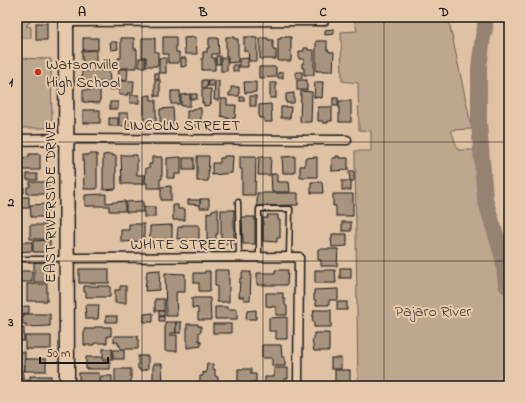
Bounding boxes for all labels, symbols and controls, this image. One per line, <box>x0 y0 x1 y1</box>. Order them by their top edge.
text: A <box>78 3 86 22</box>
text: B <box>198 3 208 22</box>
text: C <box>319 3 327 22</box>
text: D <box>438 3 449 22</box>
place label: Watsonville High School <box>46 53 120 95</box>
marker: Watsonville High School <box>33 67 43 77</box>
text: 1 <box>9 73 14 92</box>
street label: LINCOLN STREET <box>124 114 240 138</box>
street label: EAST RIVERSIDE DRIVE <box>39 121 63 283</box>
text: 2 <box>7 193 15 212</box>
street label: WHITE STREET <box>130 233 236 257</box>
park label: Pajaro River <box>395 300 471 324</box>
text: 3 <box>7 313 14 332</box>
scale bar <box>40 339 108 365</box>
text: 50 m <box>46 345 70 363</box>

